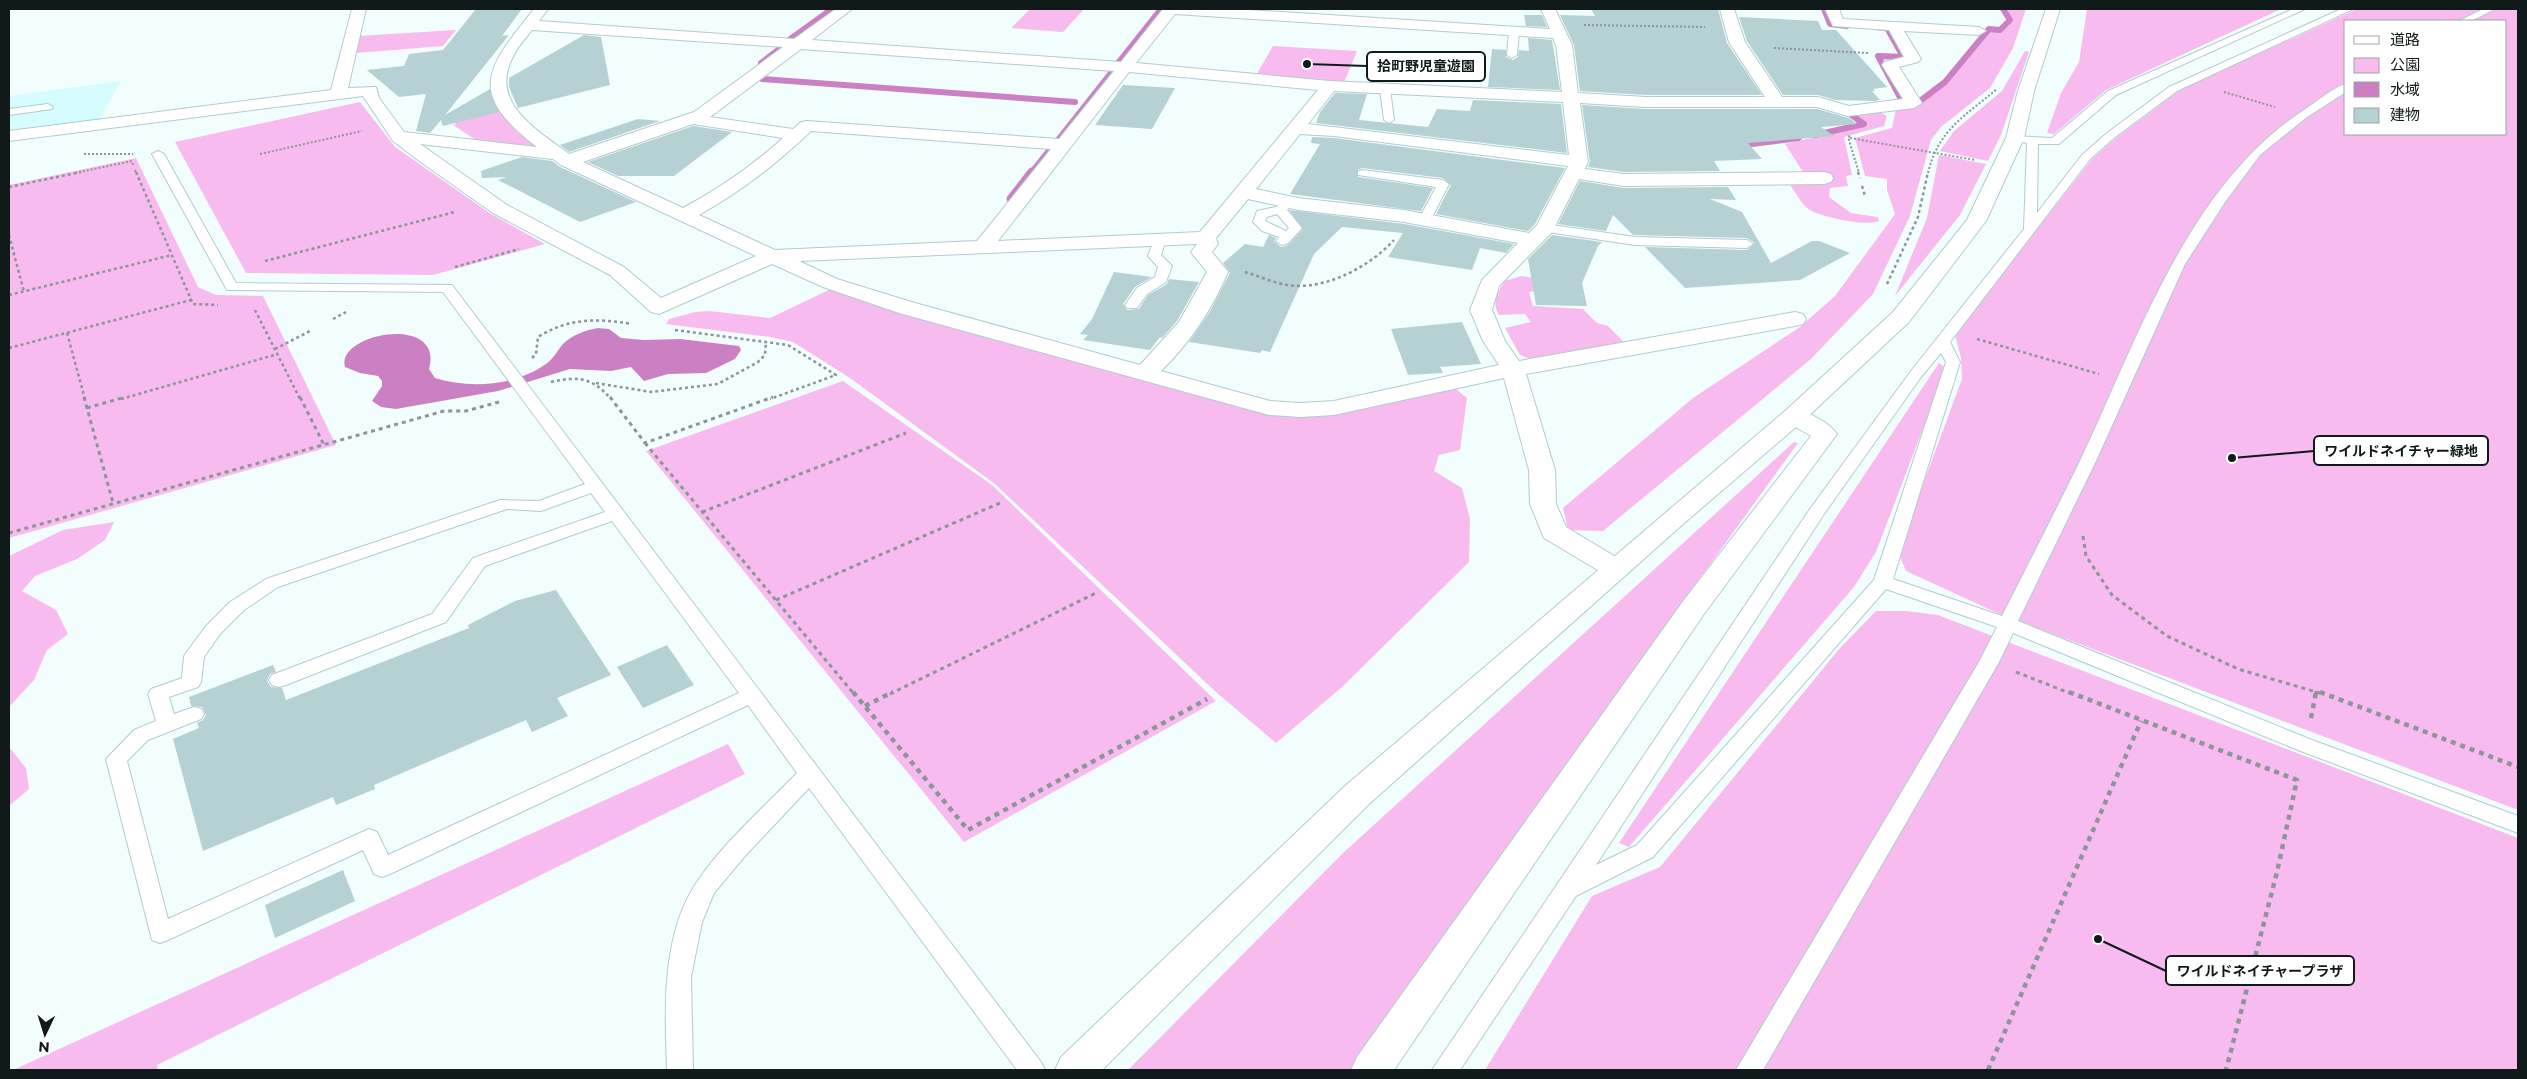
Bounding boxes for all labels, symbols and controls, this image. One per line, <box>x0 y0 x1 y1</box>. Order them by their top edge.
legend <box>2344 20 2507 135</box>
text: 道路 <box>2390 30 2420 49</box>
callout: 拾町野児童遊園 <box>1367 52 1485 81</box>
text: 公園 <box>2390 55 2420 74</box>
text: 拾町野児童遊園 <box>1377 57 1475 75</box>
text: 水域 <box>2390 80 2420 99</box>
text: 建物 <box>2390 105 2420 124</box>
callout: ワイルドネイチャー緑地 <box>2314 436 2488 465</box>
text: ワイルドネイチャー緑地 <box>2324 442 2478 460</box>
callout: ワイルドネイチャープラザ <box>2166 956 2354 985</box>
text: ワイルドネイチャープラザ <box>2176 962 2344 980</box>
north arrow <box>20 1009 70 1059</box>
text: N <box>38 1038 50 1056</box>

